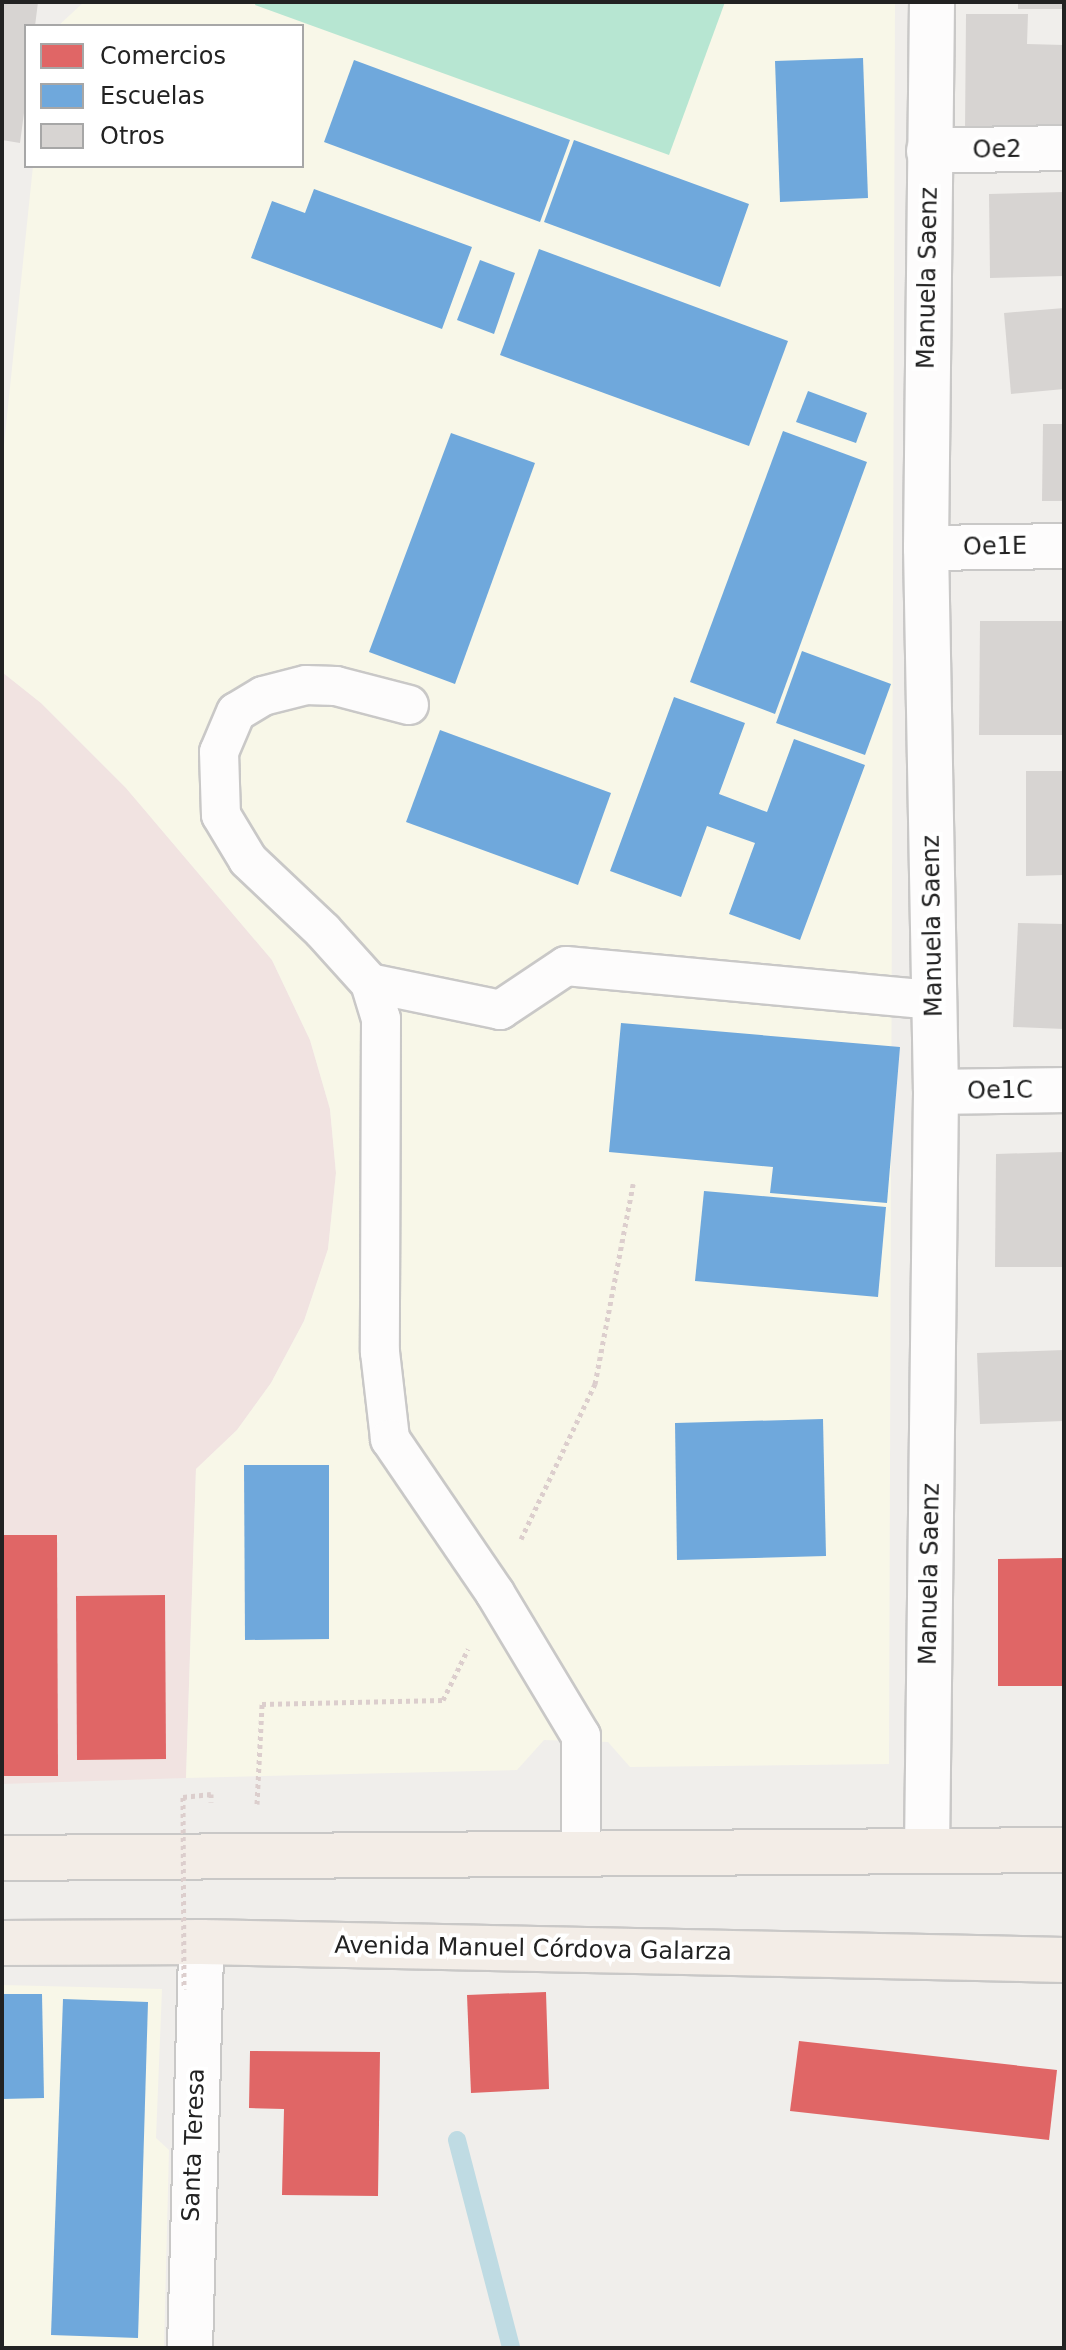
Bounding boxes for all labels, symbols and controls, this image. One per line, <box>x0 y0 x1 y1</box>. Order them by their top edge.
legend <box>24 24 304 168</box>
text: Comercios <box>100 42 226 70</box>
text: Escuelas <box>100 82 205 110</box>
text: Otros <box>100 122 165 150</box>
street label: Oe2 <box>972 135 1022 165</box>
street label: Manuela Saenz <box>912 187 944 369</box>
street label: Oe1E <box>963 532 1027 562</box>
street label: Manuela Saenz <box>917 835 949 1017</box>
street label: Oe1C <box>967 1076 1033 1106</box>
street label: Manuela Saenz <box>914 1483 946 1665</box>
street label: Avenida Manuel Córdova Galarza <box>334 1931 732 1967</box>
street label: Santa Teresa <box>177 2068 211 2222</box>

